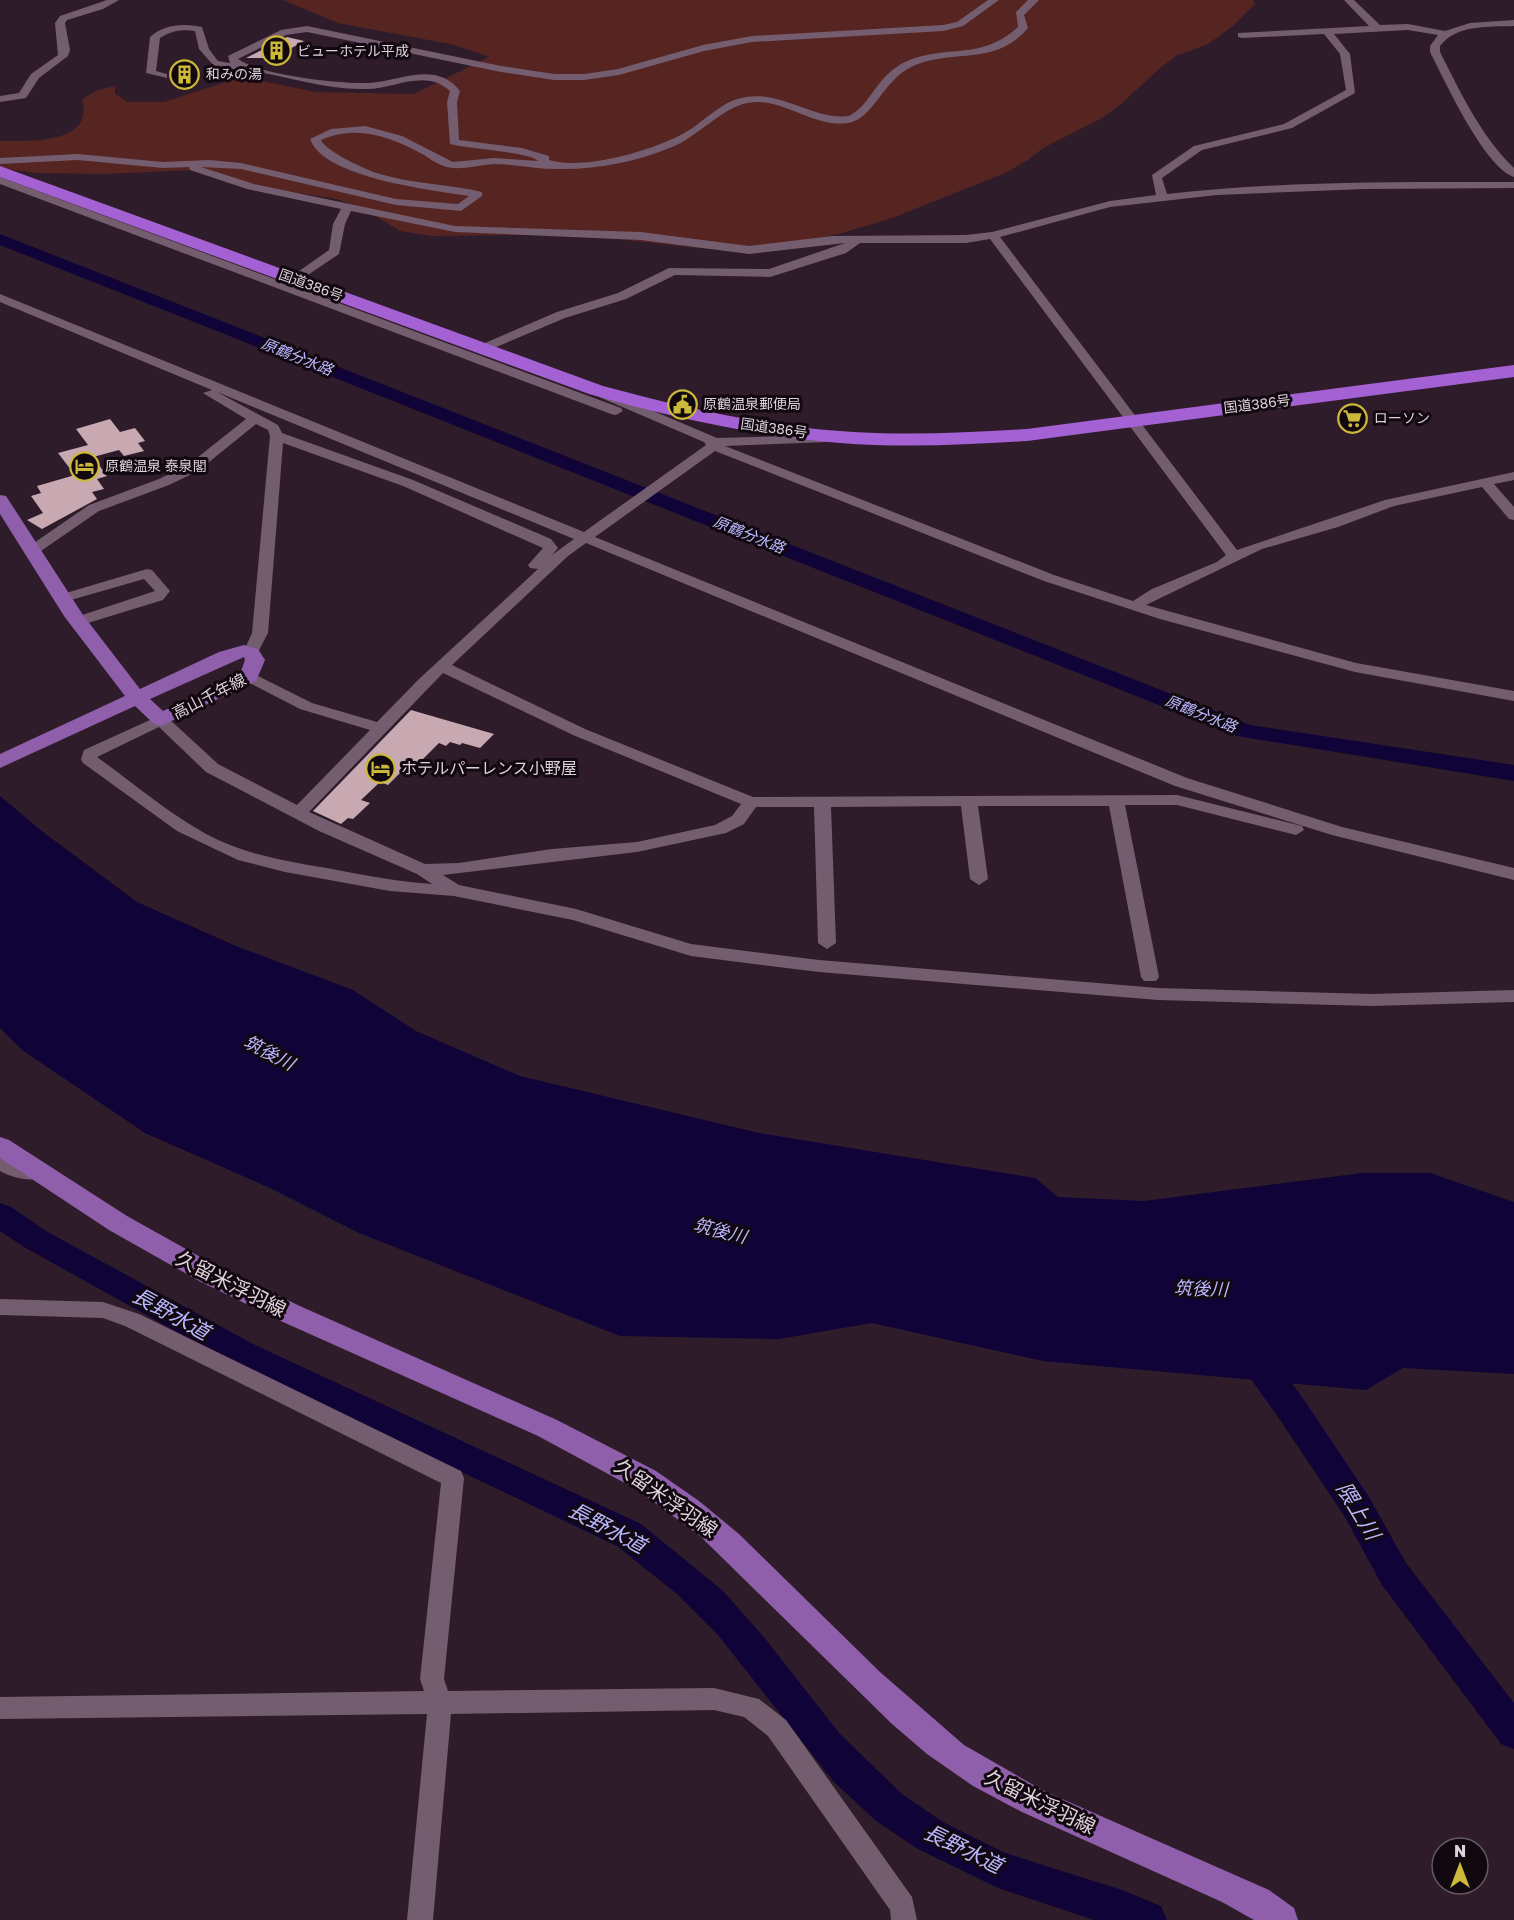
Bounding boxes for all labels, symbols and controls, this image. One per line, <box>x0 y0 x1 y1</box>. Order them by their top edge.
building icon: ビューホテル平成 <box>260 35 292 67</box>
place label: ビューホテル平成 <box>297 42 409 59</box>
building icon: 和みの湯 <box>169 58 201 90</box>
place label: 和みの湯 <box>206 65 262 82</box>
street label: 国道386号 <box>277 265 346 304</box>
water label: 原鶴分水路 <box>259 334 337 379</box>
public building icon: 原鶴温泉郵便局 <box>666 388 698 420</box>
street label: 国道386号 <box>1223 391 1291 416</box>
place label: 原鶴温泉郵便局 <box>703 395 801 412</box>
supermarket icon: ローソン <box>1337 402 1369 434</box>
place label: ローソン <box>1374 409 1430 426</box>
street label: 国道386号 <box>740 414 809 441</box>
hotel icon: 原鶴温泉 泰泉閣 <box>68 450 100 482</box>
place label: 原鶴温泉 泰泉閣 <box>105 457 207 474</box>
water label: 原鶴分水路 <box>711 512 789 557</box>
street label: 高山千年線 <box>169 669 249 723</box>
water label: 原鶴分水路 <box>1163 691 1241 736</box>
hotel icon: ホテルパーレンス小野屋 <box>364 752 396 784</box>
place label: ホテルパーレンス小野屋 <box>401 758 577 778</box>
water label: 筑後川 <box>240 1030 300 1075</box>
water label: 筑後川 <box>691 1213 751 1248</box>
street label: 久留米浮羽線 <box>173 1245 290 1321</box>
water label: 筑後川 <box>1174 1276 1230 1300</box>
water label: 長野水道 <box>128 1281 217 1346</box>
street label: 久留米浮羽線 <box>611 1453 723 1541</box>
water label: 隈上川 <box>1331 1477 1387 1546</box>
water label: 長野水道 <box>564 1496 653 1560</box>
street label: 久留米浮羽線 <box>981 1764 1100 1838</box>
water label: 長野水道 <box>920 1818 1010 1880</box>
north arrow <box>1430 1836 1490 1896</box>
text: N <box>1454 1841 1466 1861</box>

